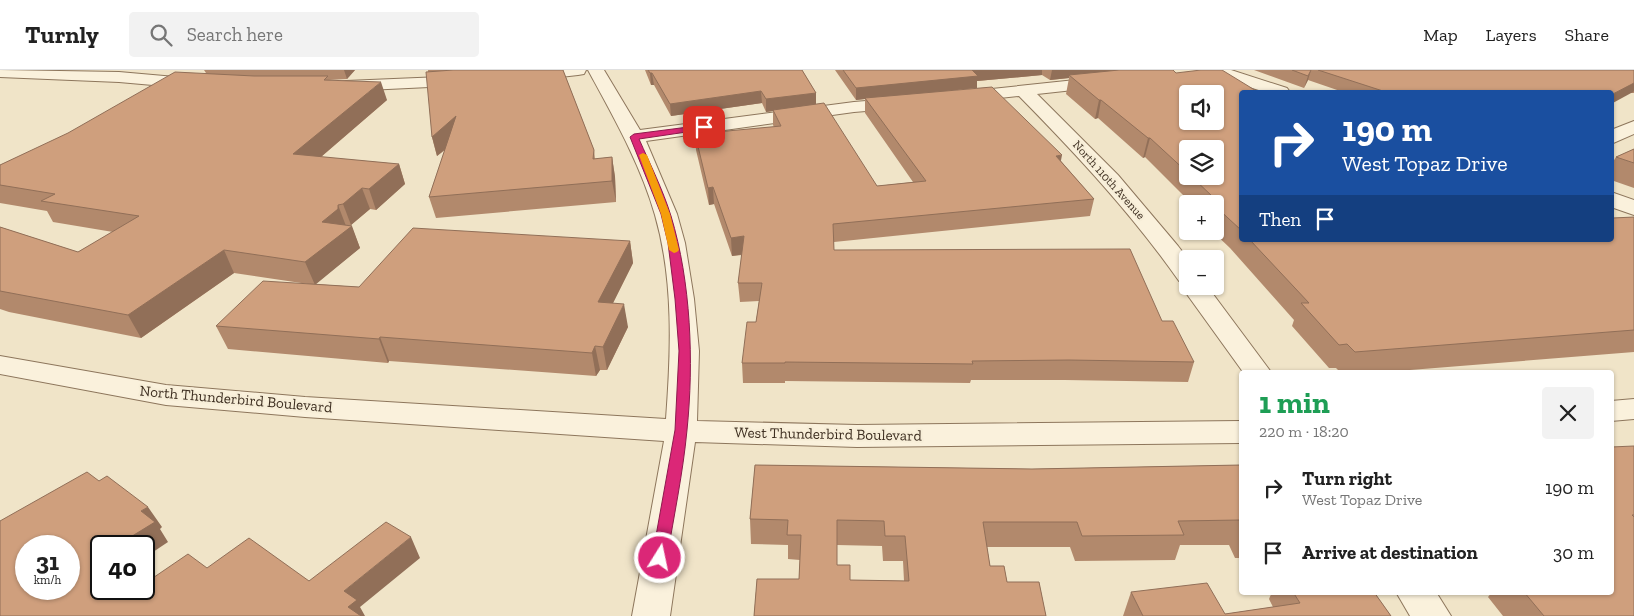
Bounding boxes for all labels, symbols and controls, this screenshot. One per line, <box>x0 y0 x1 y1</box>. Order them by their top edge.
search box <box>129 12 479 57</box>
text: Turnly <box>25 20 99 49</box>
icon: search <box>147 21 175 49</box>
text: Search here <box>187 23 283 46</box>
text: Map <box>1423 24 1458 46</box>
text: Layers <box>1486 24 1537 46</box>
text: Share <box>1565 24 1609 46</box>
map controls <box>1179 85 1224 295</box>
button: sound <box>1179 85 1224 130</box>
pin <box>683 106 725 148</box>
text: 190 m <box>1342 108 1432 150</box>
icon: right <box>1259 110 1324 175</box>
icon: arrive <box>690 113 718 141</box>
street label: North 110th Avenue <box>1070 138 1148 223</box>
button: layers <box>1179 140 1224 185</box>
text: West Topaz Drive <box>1342 150 1508 177</box>
button: + <box>1179 195 1224 240</box>
icon: arrive <box>1311 205 1339 233</box>
text: Then <box>1259 208 1301 231</box>
button: − <box>1179 250 1224 295</box>
street label: North Thunderbird Boulevard <box>139 382 334 416</box>
text: 1 min <box>1259 385 1330 421</box>
button: close <box>1542 387 1594 439</box>
text: 220 m · 18:20 <box>1259 422 1349 441</box>
street label: West Thunderbird Boulevard <box>734 423 923 445</box>
text: Turn right <box>1302 467 1392 490</box>
icon: right <box>1259 474 1287 502</box>
text: 190 m <box>1545 476 1594 499</box>
text: West Topaz Drive <box>1302 490 1422 509</box>
position arrow <box>633 531 685 583</box>
speed limit sign: 40 <box>90 535 155 600</box>
icon: arrive <box>1259 539 1287 567</box>
text: Arrive at destination <box>1302 541 1478 564</box>
text: 30 m <box>1553 541 1594 564</box>
text: 31 <box>36 546 59 576</box>
text: km/h <box>34 573 61 587</box>

